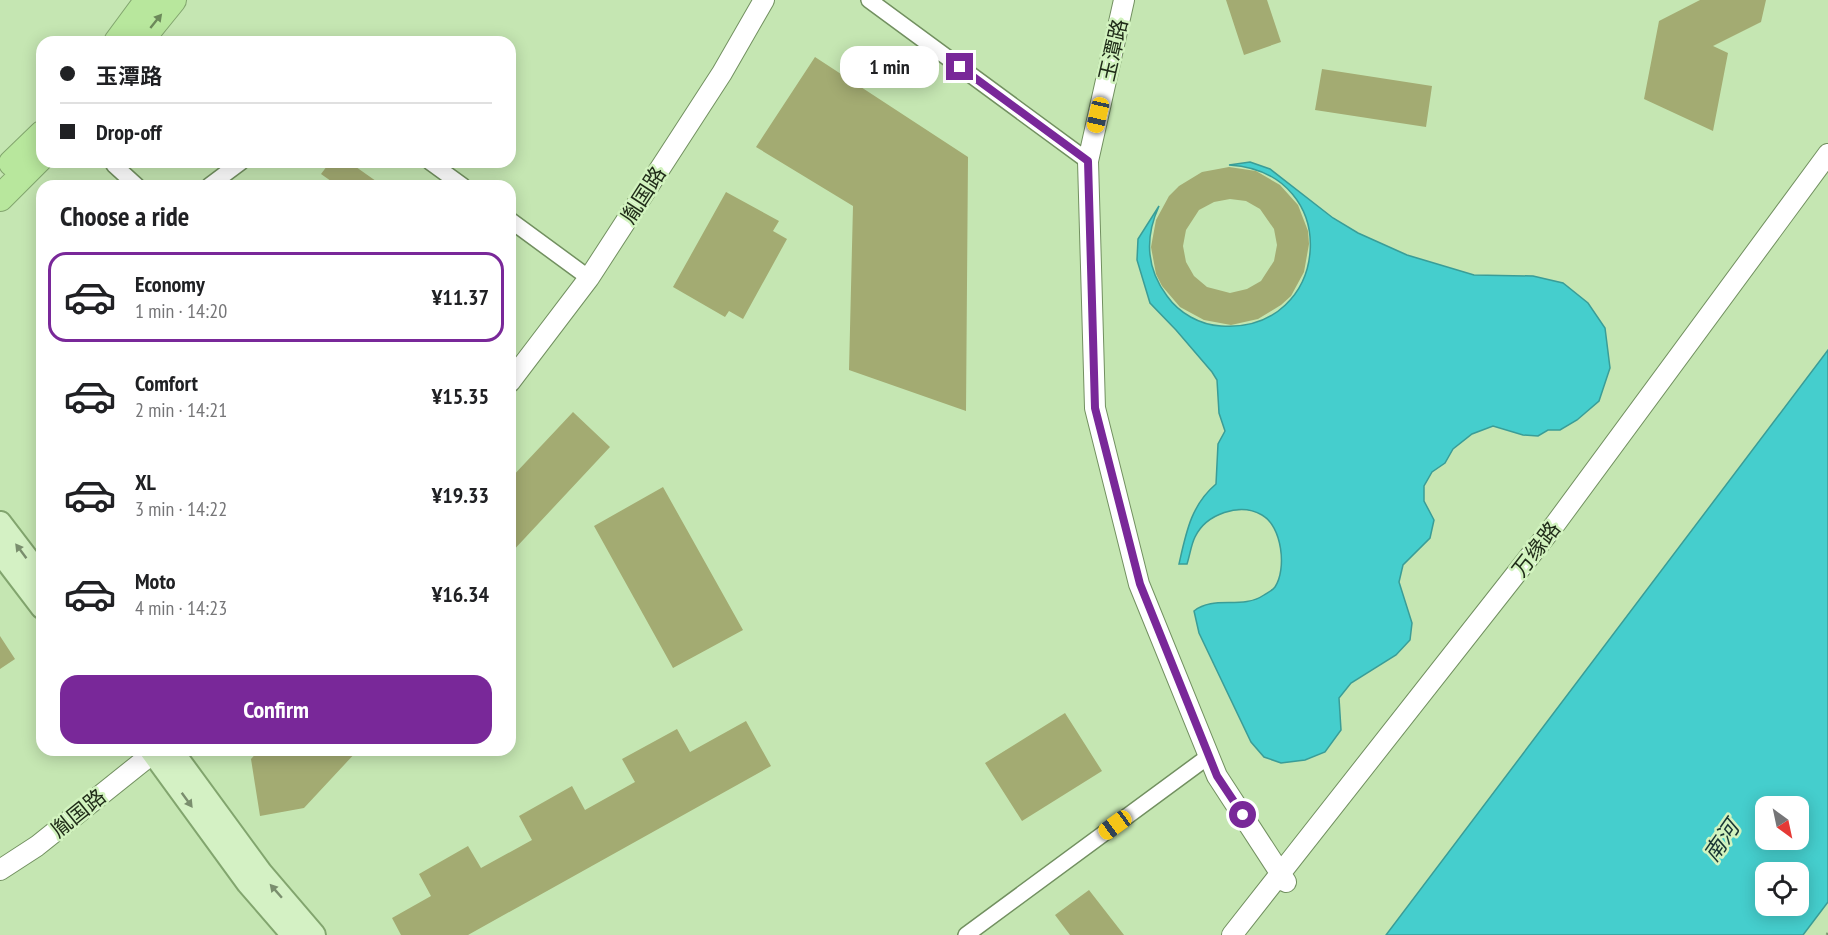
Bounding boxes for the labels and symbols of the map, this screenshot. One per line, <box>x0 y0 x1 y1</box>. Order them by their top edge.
one-way arrow <box>149 13 162 29</box>
street label: 玉潭路 <box>1093 16 1133 84</box>
callout: 1 min <box>840 46 939 88</box>
route end <box>946 53 973 80</box>
car <box>1085 95 1111 135</box>
street label: 胤国路 <box>615 161 671 229</box>
street label: 万缘路 <box>1506 516 1566 582</box>
one-way arrow <box>15 543 27 559</box>
street label: 胤国路 <box>45 783 111 843</box>
one-way arrow <box>181 792 193 808</box>
north arrow <box>1755 796 1809 850</box>
route start <box>1229 801 1256 828</box>
car <box>1095 807 1135 843</box>
water label: 南河 <box>1697 812 1747 867</box>
one-way arrow <box>270 884 283 899</box>

